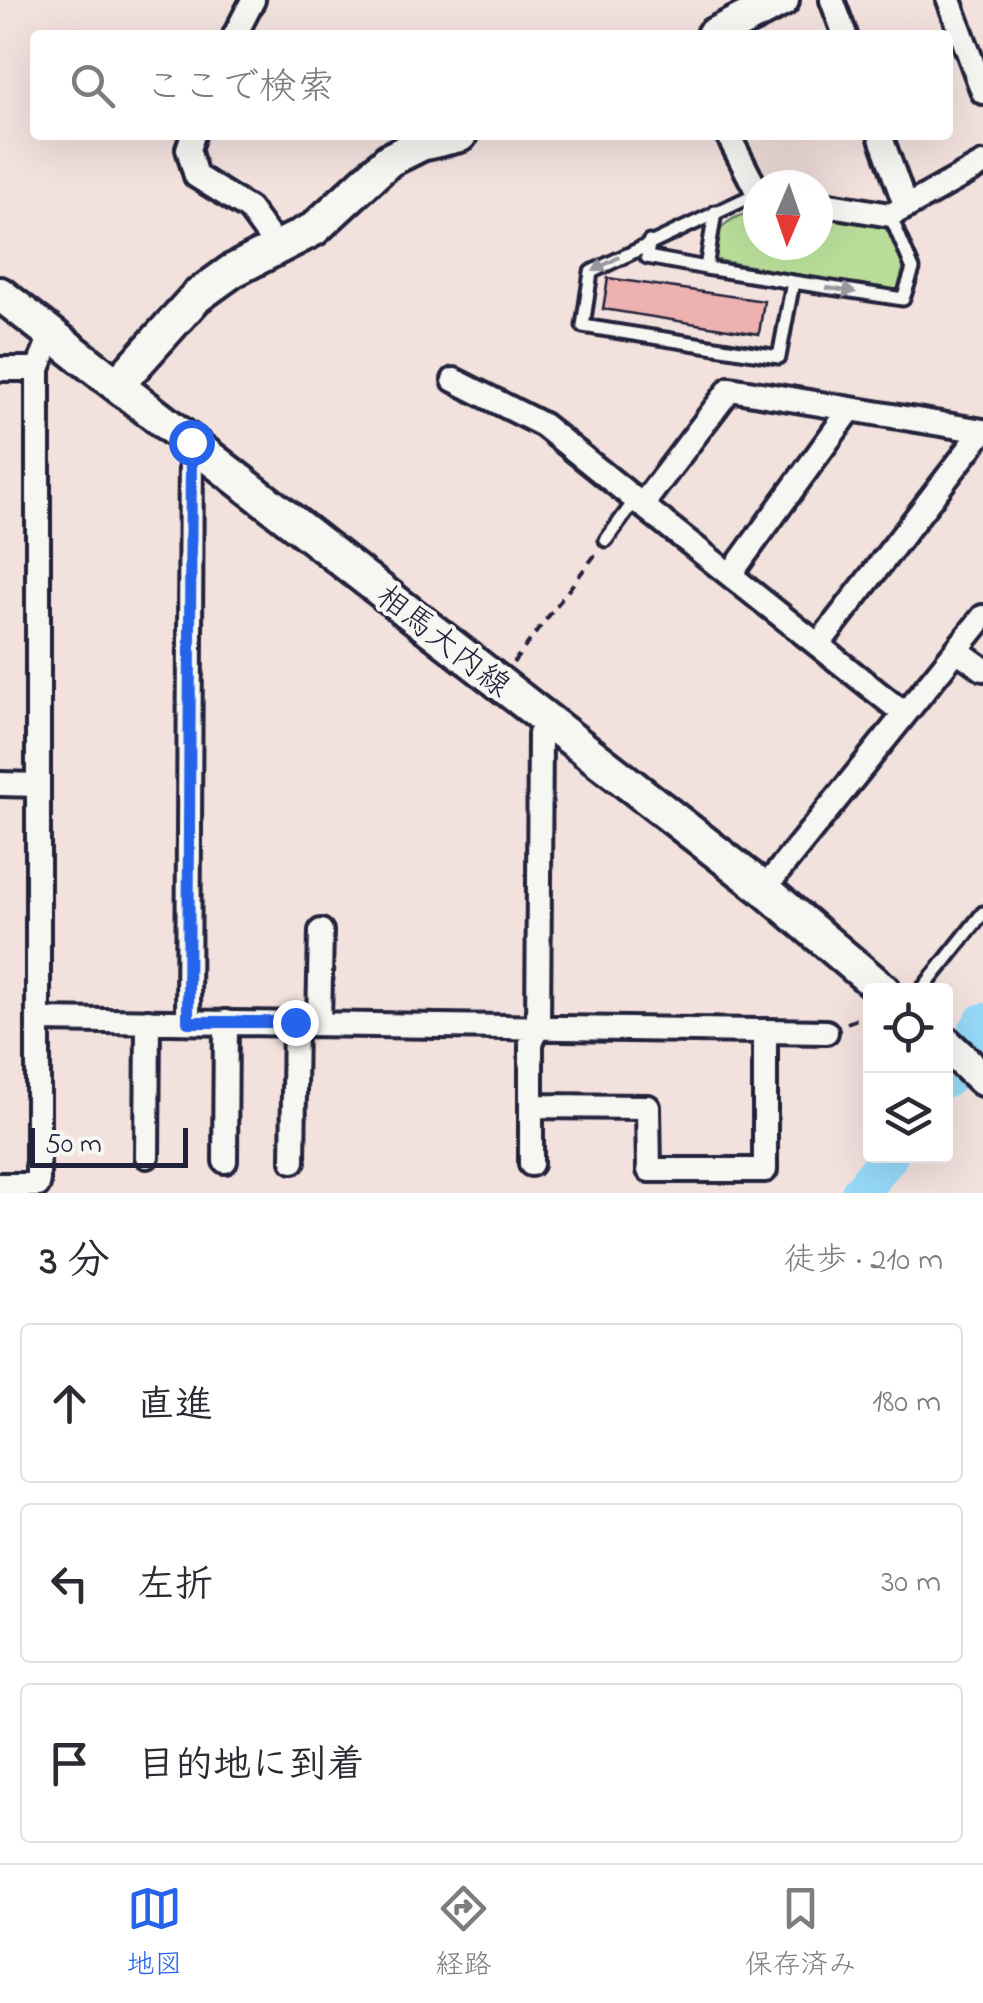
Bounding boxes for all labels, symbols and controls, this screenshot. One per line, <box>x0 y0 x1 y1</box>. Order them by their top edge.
search box <box>30 30 953 140</box>
icon: search <box>65 58 120 113</box>
text: ここで検索 <box>145 61 335 117</box>
north arrow <box>743 170 833 260</box>
one-way arrow <box>592 256 621 273</box>
one-way arrow <box>826 282 857 298</box>
route start <box>169 420 215 466</box>
street label: 相馬大内線 <box>364 575 519 711</box>
map controls <box>863 983 953 1163</box>
button: locate <box>863 983 953 1073</box>
route end <box>273 1000 319 1046</box>
button: layers <box>863 1073 953 1163</box>
scale bar <box>30 1123 188 1168</box>
text: 50 m <box>45 1125 102 1166</box>
text: 3 分 <box>40 1232 110 1293</box>
text: 徒歩 · 210 m <box>783 1238 943 1285</box>
icon: ahead <box>42 1376 97 1431</box>
text: 直進 <box>137 1379 213 1435</box>
text: 180 m <box>872 1380 941 1427</box>
icon: left <box>42 1556 97 1611</box>
text: 左折 <box>137 1559 213 1615</box>
text: 30 m <box>881 1560 941 1607</box>
icon: arrive <box>42 1736 97 1791</box>
text: 目的地に到着 <box>137 1739 365 1795</box>
tab: 地図 <box>126 1881 183 1987</box>
tab: 経路 <box>435 1881 492 1987</box>
tab: 保存済み <box>744 1881 857 1987</box>

